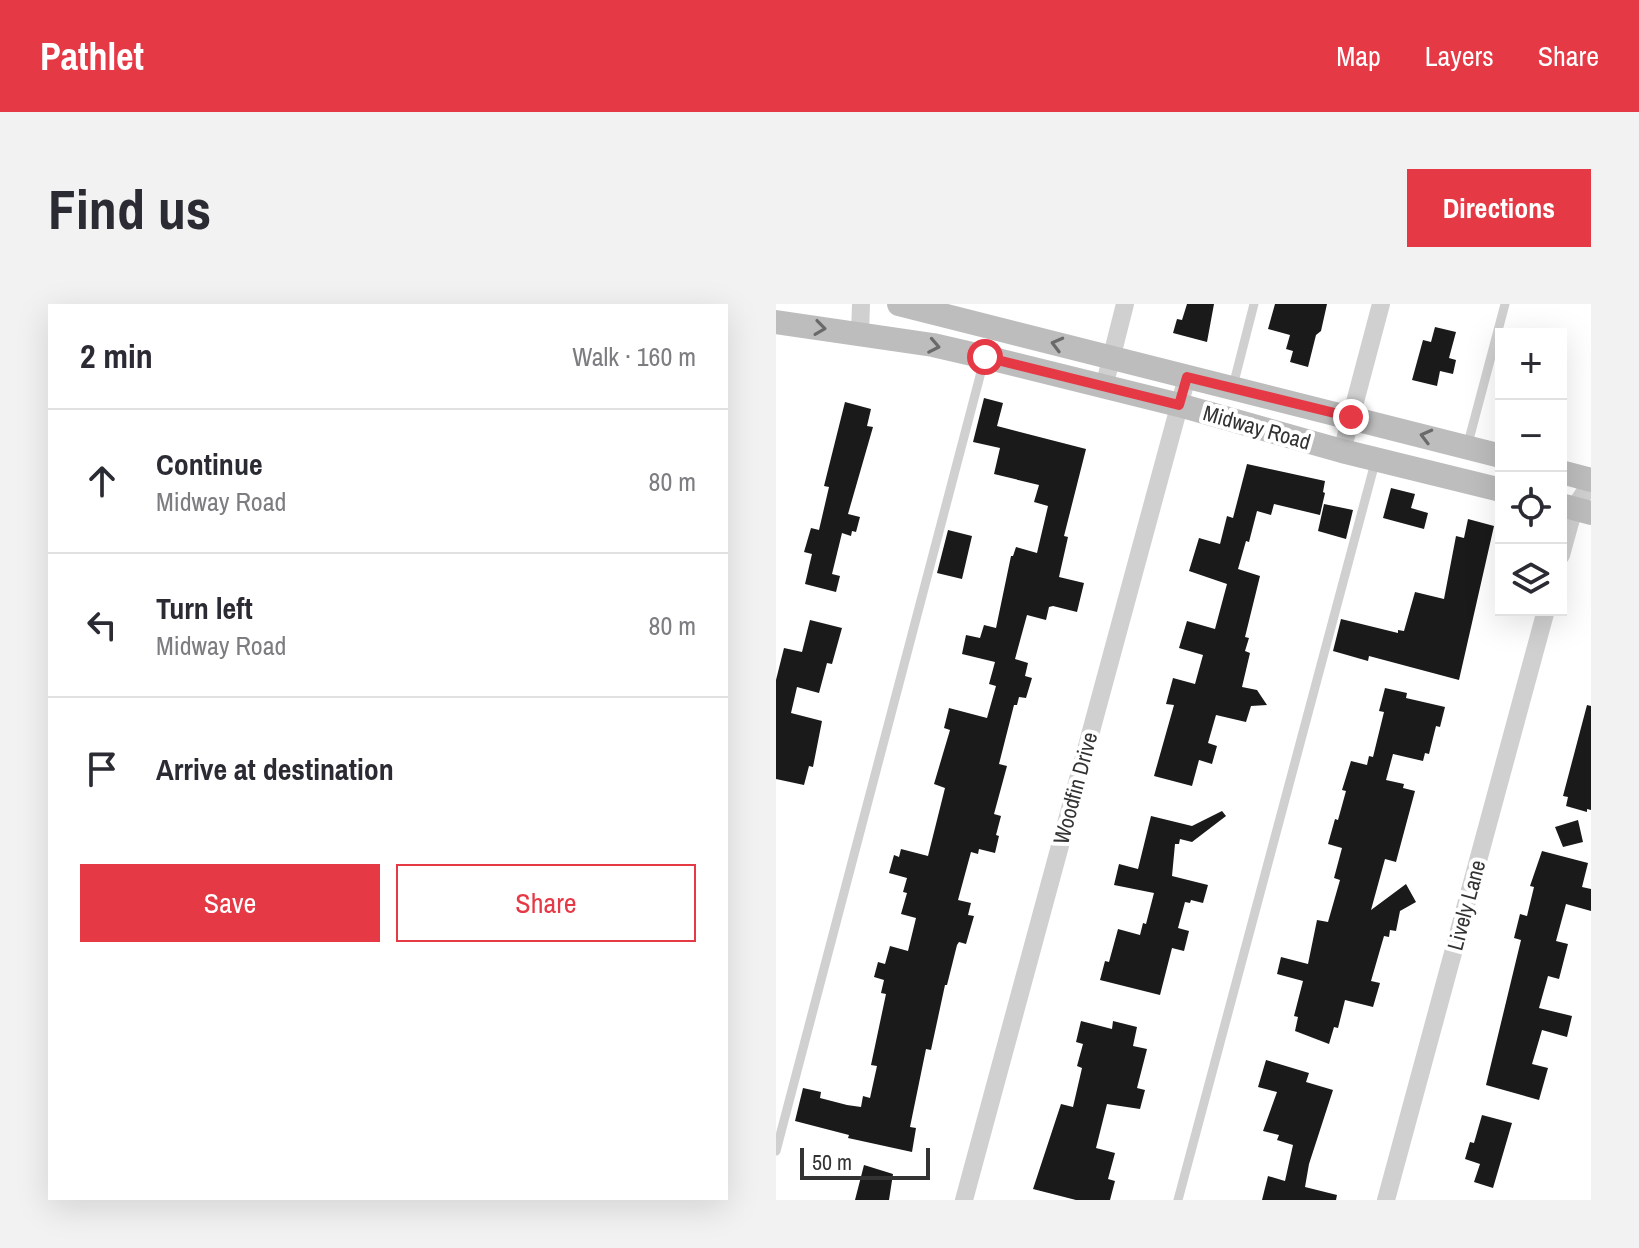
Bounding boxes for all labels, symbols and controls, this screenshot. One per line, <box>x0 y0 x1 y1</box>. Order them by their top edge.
text: Pathlet <box>40 31 144 82</box>
text: Map <box>1336 37 1381 75</box>
text: Layers <box>1425 37 1494 75</box>
text: Share <box>1538 37 1599 75</box>
button: Directions <box>1407 169 1591 247</box>
text: Find us <box>48 171 211 246</box>
one-way arrow <box>813 319 827 336</box>
map controls <box>1495 328 1567 616</box>
button: + <box>1495 328 1567 400</box>
text: 2 min <box>80 333 153 379</box>
one-way arrow <box>926 337 940 354</box>
one-way arrow <box>1051 337 1065 353</box>
text: Walk · 160 m <box>572 339 696 374</box>
route start <box>967 339 1003 375</box>
street label: Midway Road <box>1200 397 1314 457</box>
route end <box>1333 399 1369 435</box>
button: − <box>1495 400 1567 472</box>
one-way arrow <box>1419 429 1433 446</box>
text: Continue <box>156 444 263 484</box>
icon: ahead <box>80 459 124 503</box>
text: 80 m <box>649 464 696 499</box>
button: locate <box>1495 472 1567 544</box>
text: Midway Road <box>156 484 286 519</box>
button: layers <box>1495 544 1567 616</box>
text: Turn left <box>156 588 253 628</box>
icon: left <box>80 603 124 647</box>
text: 80 m <box>649 608 696 643</box>
text: Midway Road <box>156 628 286 663</box>
street label: Woodfin Drive <box>1046 729 1104 847</box>
icon: arrive <box>80 747 124 791</box>
text: Arrive at destination <box>156 749 394 789</box>
street label: Lively Lane <box>1440 857 1492 953</box>
button: Save <box>80 864 380 942</box>
button: Share <box>396 864 696 942</box>
scale bar <box>800 1144 930 1180</box>
text: 50 m <box>812 1147 852 1177</box>

